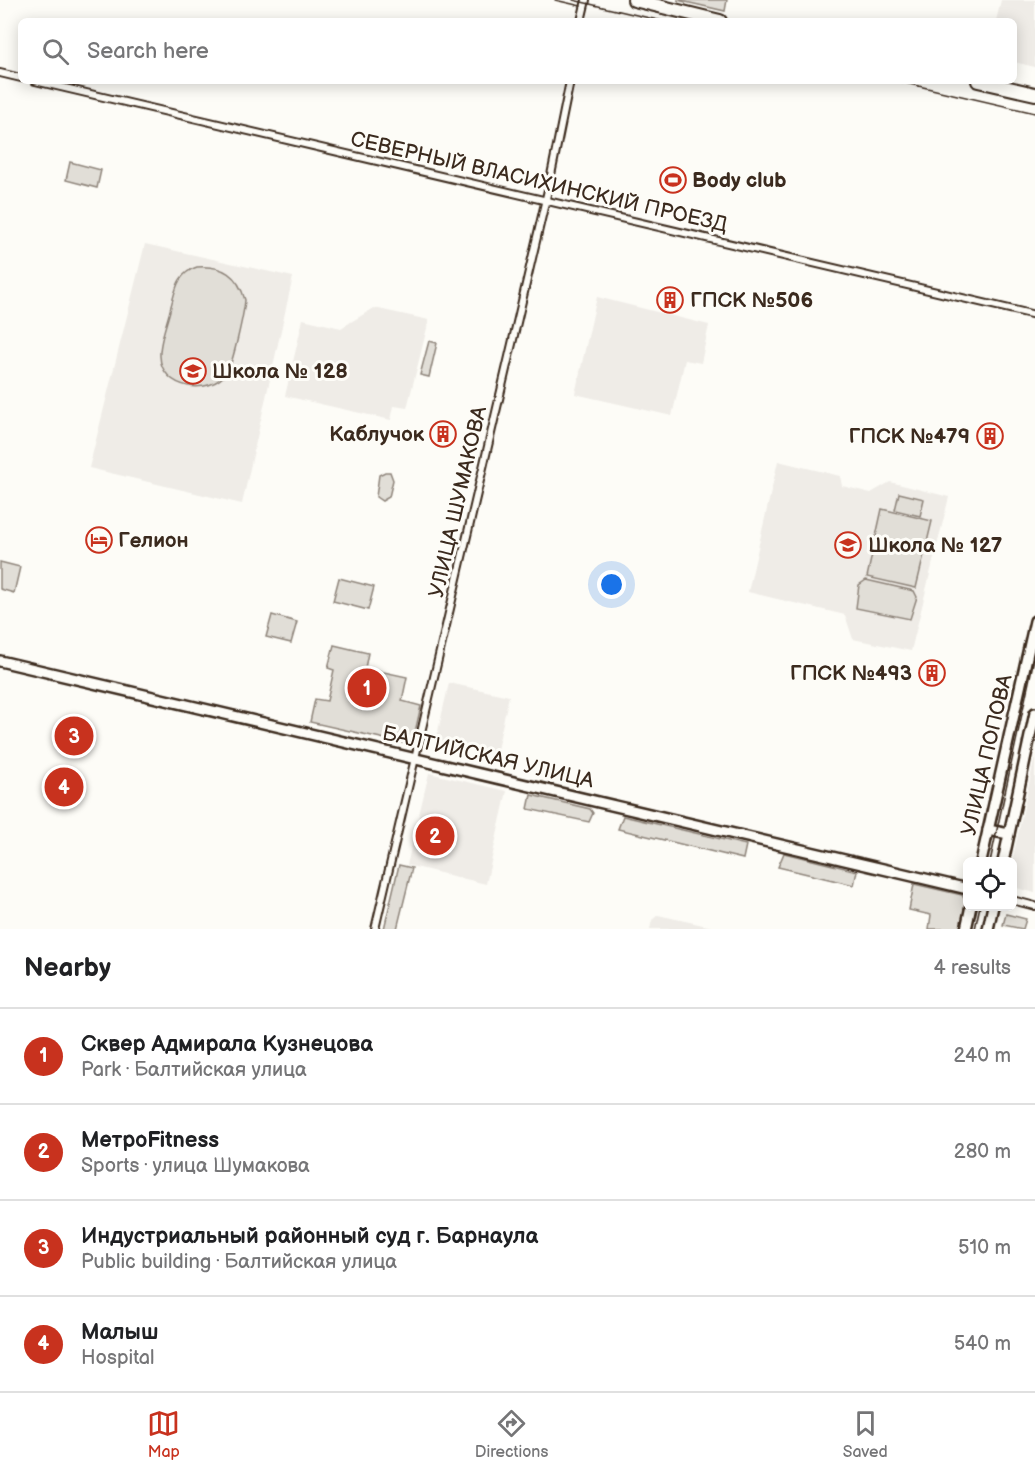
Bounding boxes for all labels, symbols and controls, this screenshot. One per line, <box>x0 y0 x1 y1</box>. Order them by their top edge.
search box <box>18 18 1017 84</box>
icon: search <box>39 35 72 68</box>
text: Search here <box>87 38 209 65</box>
street label: СЕВЕРНЫЙ ВЛАСИХИНСКИЙ ПРОЕЗД <box>348 126 730 238</box>
sports icon: Body club <box>658 165 688 195</box>
place label: Body club <box>692 168 787 193</box>
building icon: ГПСК №506 <box>655 285 685 315</box>
place label: ГПСК №506 <box>690 288 813 313</box>
school or university icon: Школа № 128 <box>178 356 208 386</box>
place label: Школа № 128 <box>212 359 348 384</box>
street label: УЛИЦА ШУМАКОВА <box>424 404 492 600</box>
building icon: Каблучок <box>428 419 458 449</box>
building icon: ГПСК №479 <box>975 421 1005 451</box>
place label: Каблучок <box>329 422 425 447</box>
place label: ГПСК №479 <box>849 424 970 449</box>
hotel icon: Гелион <box>84 525 114 555</box>
place label: Гелион <box>118 528 189 553</box>
school or university icon: Школа № 127 <box>833 530 863 560</box>
place label: Школа № 127 <box>868 533 1003 558</box>
your location <box>597 570 626 599</box>
building icon: ГПСК №493 <box>917 658 947 688</box>
place label: ГПСК №493 <box>790 661 912 686</box>
pin: 1 <box>348 666 386 710</box>
street label: УЛИЦА ПОПОВА <box>956 672 1018 838</box>
pin: 3 <box>54 714 94 758</box>
street label: БАЛТИЙСКАЯ УЛИЦА <box>380 721 596 794</box>
pin: 4 <box>44 764 84 810</box>
pin: 2 <box>416 814 454 858</box>
map controls <box>963 857 1017 911</box>
button: locate <box>963 857 1017 911</box>
text: Nearby <box>24 953 111 984</box>
text: 4 results <box>933 956 1011 980</box>
text: Сквер Адмирала Кузнецова <box>81 1031 373 1058</box>
text: 1 <box>39 1044 48 1068</box>
text: 240 m <box>954 1044 1011 1068</box>
text: Park · Балтийская улица <box>81 1058 307 1082</box>
text: МетроFitness <box>81 1127 219 1154</box>
text: 2 <box>38 1140 49 1164</box>
text: 280 m <box>954 1140 1011 1164</box>
text: Sports · улица Шумакова <box>81 1154 310 1178</box>
text: Индустриальный районный суд г. Барнаула <box>81 1223 538 1250</box>
text: 3 <box>38 1236 49 1260</box>
text: 510 m <box>958 1236 1011 1260</box>
text: Public building · Балтийская улица <box>81 1250 397 1274</box>
text: Малыш <box>81 1319 158 1346</box>
text: 4 <box>38 1332 49 1356</box>
text: 540 m <box>954 1332 1011 1356</box>
text: Hospital <box>81 1346 154 1370</box>
tab: Map <box>147 1407 180 1462</box>
tab: Directions <box>475 1407 548 1462</box>
tab: Saved <box>843 1407 888 1462</box>

